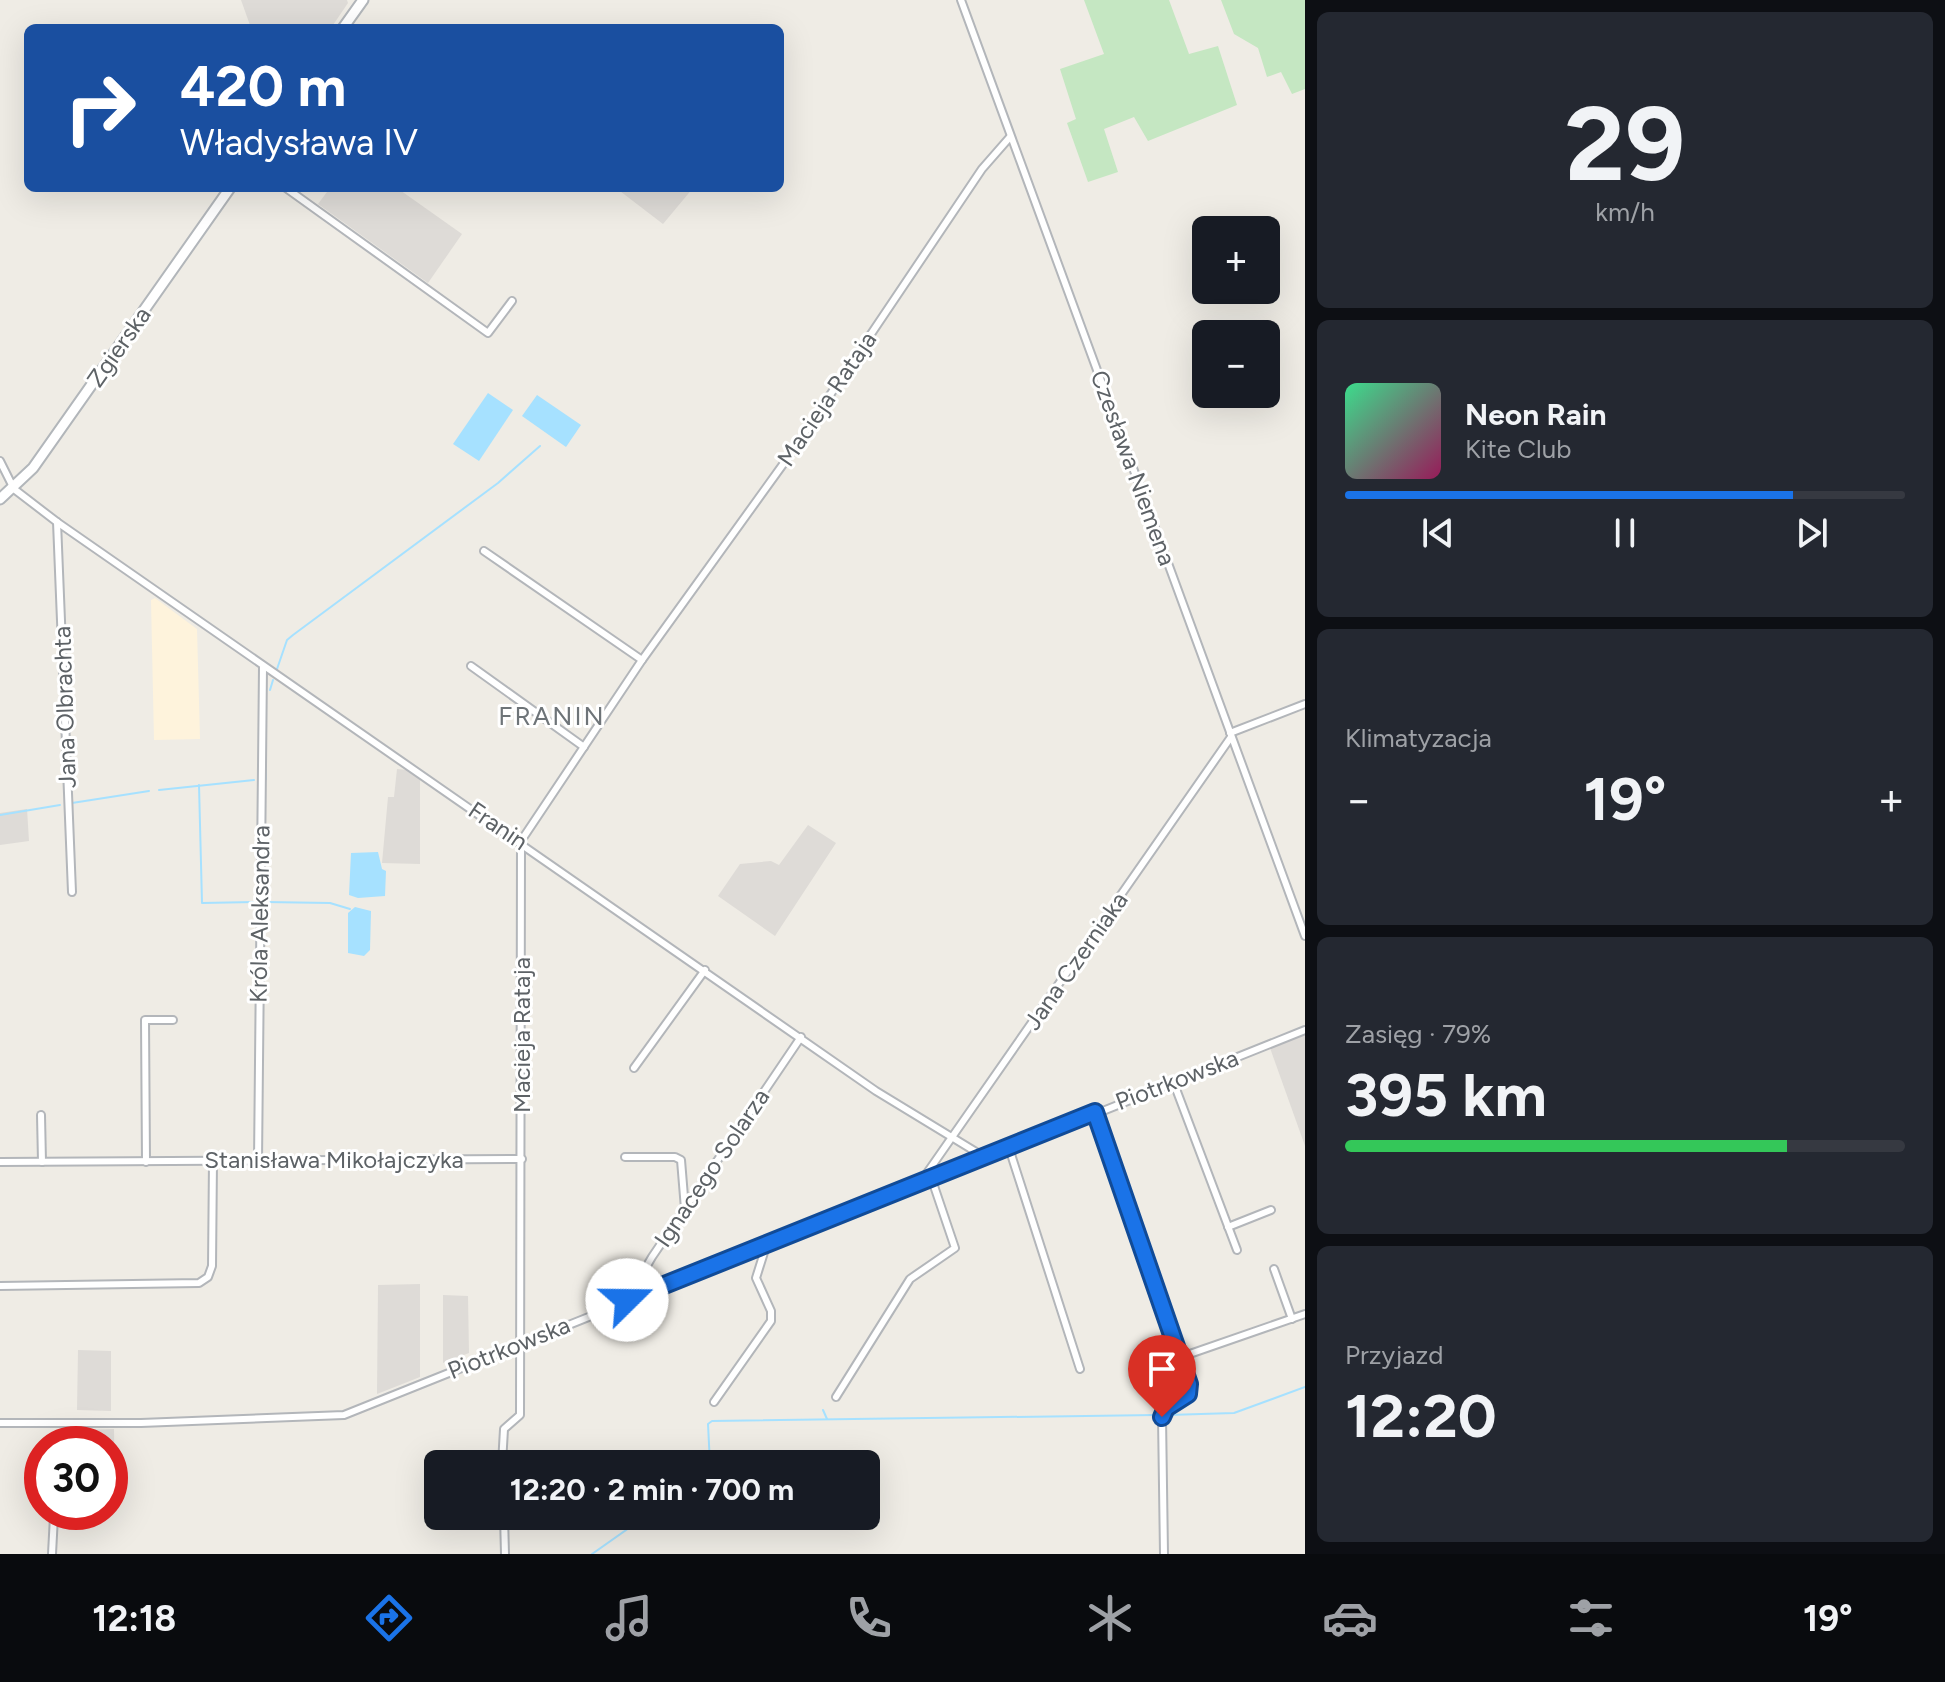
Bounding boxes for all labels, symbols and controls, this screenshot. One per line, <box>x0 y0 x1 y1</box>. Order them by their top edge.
text: 420 m <box>180 53 346 120</box>
icon: right <box>48 56 152 160</box>
text: 29 <box>1565 81 1685 206</box>
text: Władysława IV <box>180 121 418 164</box>
text: km/h <box>1595 196 1655 228</box>
map controls <box>1192 216 1280 408</box>
button: + <box>1192 216 1280 304</box>
street label: Zgierska <box>81 301 157 392</box>
button: − <box>1192 320 1280 408</box>
street label: Macieja Rataja <box>771 326 882 472</box>
street label: Czesława Niemena <box>1085 366 1182 569</box>
text: Neon Rain <box>1465 396 1607 433</box>
text: Kite Club <box>1465 433 1571 465</box>
icon: previous <box>1416 511 1460 555</box>
icon: pause <box>1603 511 1647 555</box>
icon: next <box>1790 511 1834 555</box>
street label: Jana Olbrachta <box>47 626 82 789</box>
district label: FRANIN <box>498 700 606 732</box>
text: Klimatyzacja <box>1345 722 1492 754</box>
text: 19° <box>1584 763 1666 835</box>
text: − <box>1345 773 1372 826</box>
text: + <box>1878 773 1905 826</box>
street label: Franin <box>463 795 534 856</box>
street label: Króla Aleksandra <box>243 825 276 1003</box>
street label: Jana Czerniaka <box>1017 886 1134 1035</box>
street label: Macieja Rataja <box>507 957 536 1113</box>
text: Zasięg · 79% <box>1345 1018 1491 1050</box>
street label: Piotrkowska <box>1111 1043 1242 1116</box>
text: 395 km <box>1345 1059 1547 1131</box>
street label: Ignacego Solarza <box>648 1083 775 1252</box>
street label: Stanisława Mikołajczyka <box>204 1145 464 1174</box>
position arrow <box>585 1258 669 1342</box>
street label: Piotrkowska <box>443 1310 574 1385</box>
pin <box>1128 1335 1196 1417</box>
text: Przyjazd <box>1345 1339 1443 1371</box>
icon: arrive <box>1140 1347 1184 1391</box>
text: 12:20 <box>1345 1380 1497 1452</box>
speed limit sign: 30 <box>24 1426 128 1530</box>
text: 12:20 · 2 min · 700 m <box>510 1471 794 1508</box>
icon: directions <box>361 1590 417 1646</box>
icon: music <box>601 1590 657 1646</box>
icon: phone <box>841 1590 897 1646</box>
icon: climate <box>1082 1590 1138 1646</box>
icon: car <box>1322 1590 1378 1646</box>
icon: filters <box>1563 1590 1619 1646</box>
text: 12:18 <box>92 1597 176 1640</box>
text: 19° <box>1803 1597 1853 1640</box>

